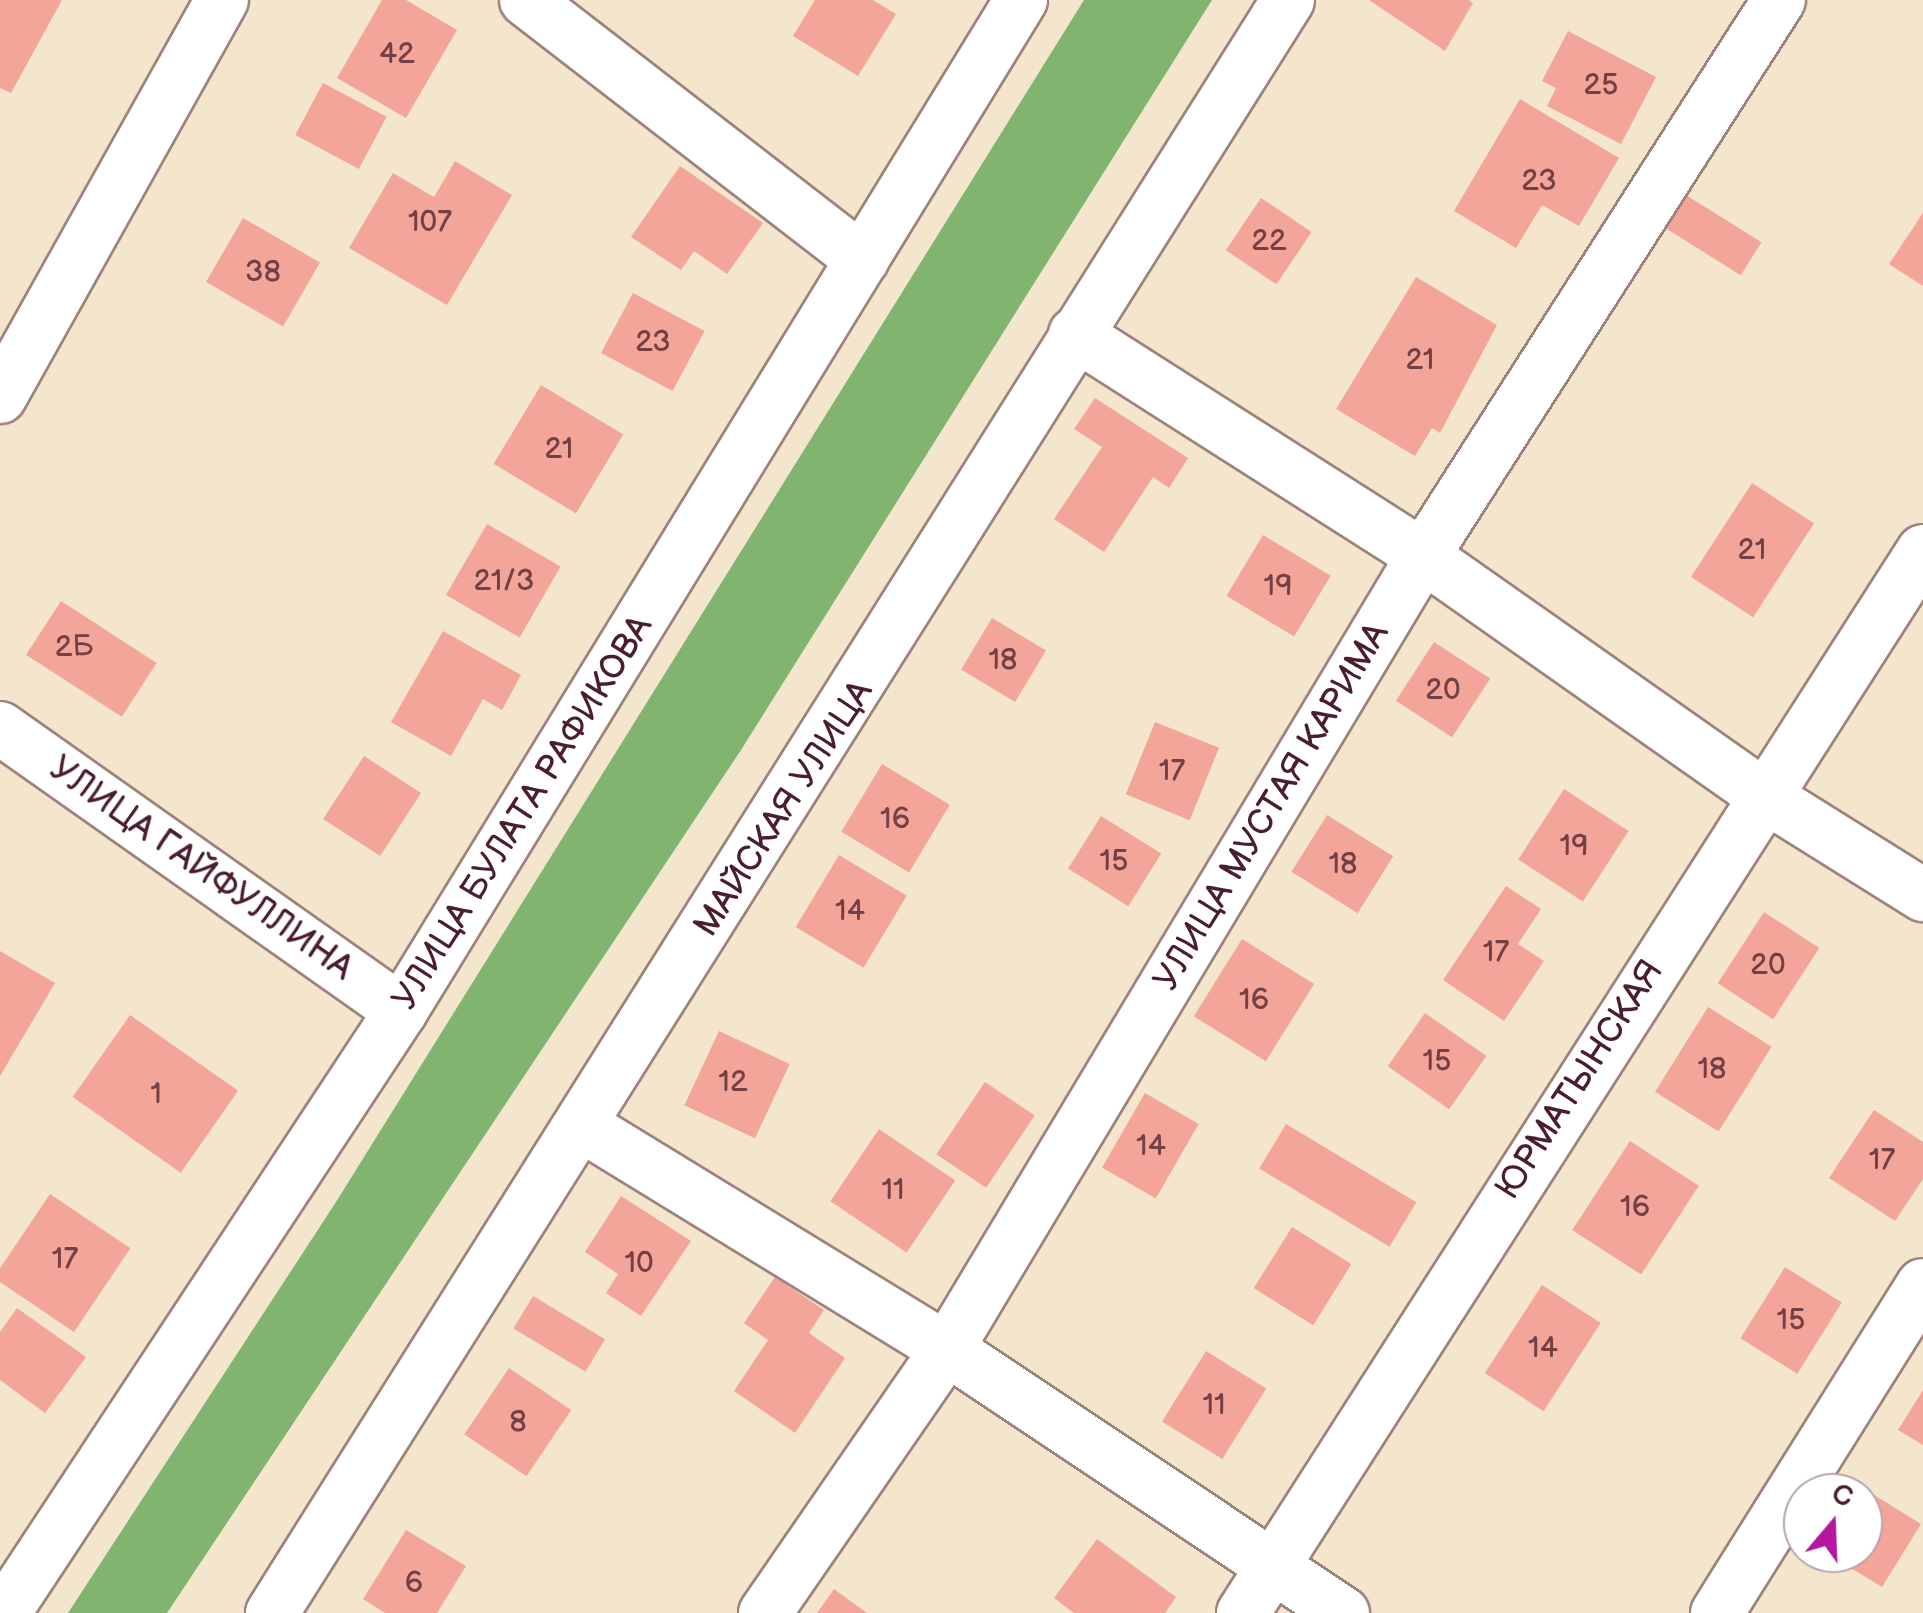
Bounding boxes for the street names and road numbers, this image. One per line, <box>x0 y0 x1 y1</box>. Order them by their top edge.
street label: УЛИЦА БУЛАТА РАФИКОВА <box>384 608 662 1018</box>
street label: УЛИЦА МУСТАЯ КАРИМА <box>1145 616 1399 998</box>
street label: МАЙСКАЯ УЛИЦА <box>686 673 882 945</box>
street label: УЛИЦА ГАЙФУЛЛИНА <box>41 748 361 990</box>
street label: ЮРМАТЫНСКАЯ <box>1487 953 1673 1207</box>

